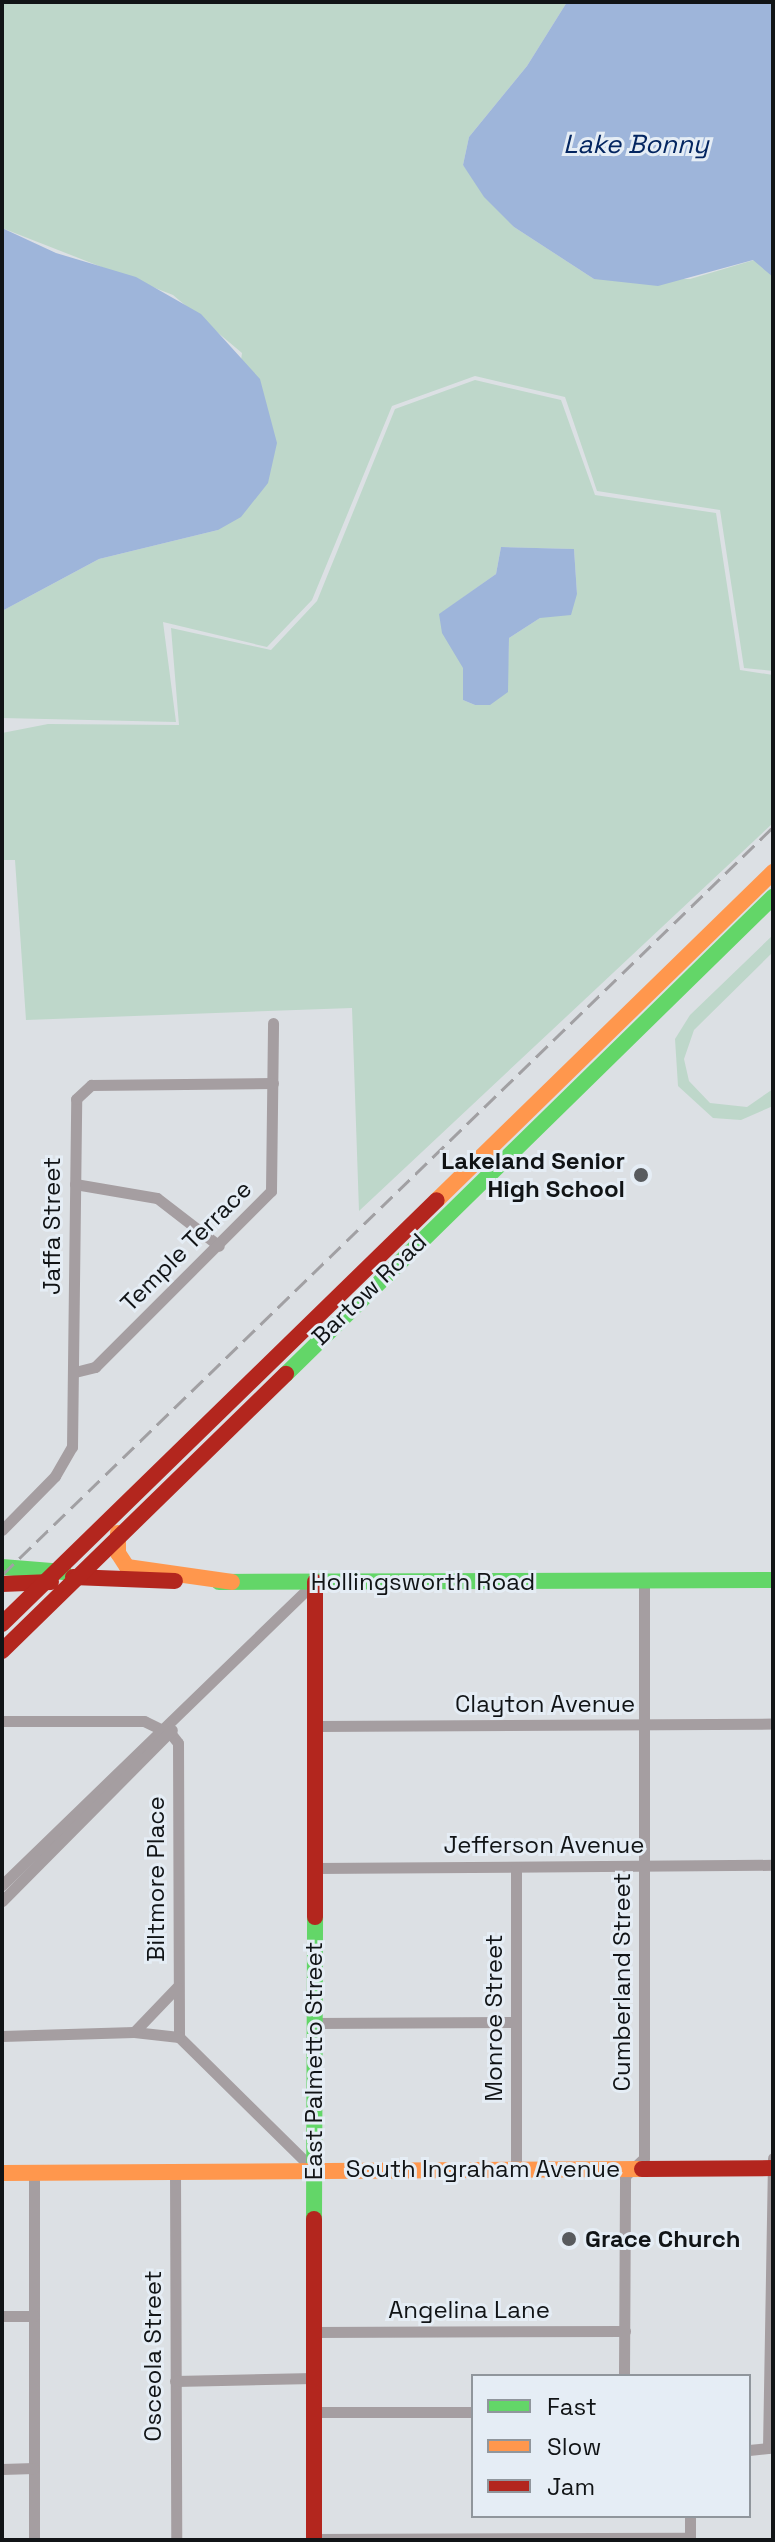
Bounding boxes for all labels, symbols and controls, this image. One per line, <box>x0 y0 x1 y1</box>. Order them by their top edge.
water label: Lake Bonny <box>563 129 709 161</box>
place label: Lakeland Senior High School <box>441 1147 625 1203</box>
street label: Jaffa Street <box>38 1157 66 1295</box>
marker: Lakeland Senior High School <box>632 1166 650 1184</box>
street label: Temple Terrace <box>114 1174 258 1318</box>
street label: Bartow Road <box>306 1227 432 1351</box>
street label: Hollingsworth Road <box>311 1568 535 1596</box>
street label: Clayton Avenue <box>455 1690 635 1718</box>
street label: Biltmore Place <box>142 1796 170 1962</box>
street label: Jefferson Avenue <box>443 1831 645 1859</box>
street label: Cumberland Street <box>608 1873 636 2091</box>
street label: Monroe Street <box>480 1934 508 2102</box>
street label: East Palmetto Street <box>300 1942 328 2180</box>
street label: South Ingraham Avenue <box>346 2155 620 2183</box>
place label: Grace Church <box>585 2225 740 2253</box>
marker: Grace Church <box>560 2230 578 2248</box>
street label: Osceola Street <box>139 2270 167 2442</box>
street label: Angelina Lane <box>388 2296 550 2324</box>
legend <box>471 2374 751 2518</box>
text: Fast <box>547 2391 597 2422</box>
text: Slow <box>547 2431 601 2462</box>
text: Jam <box>547 2471 595 2502</box>

